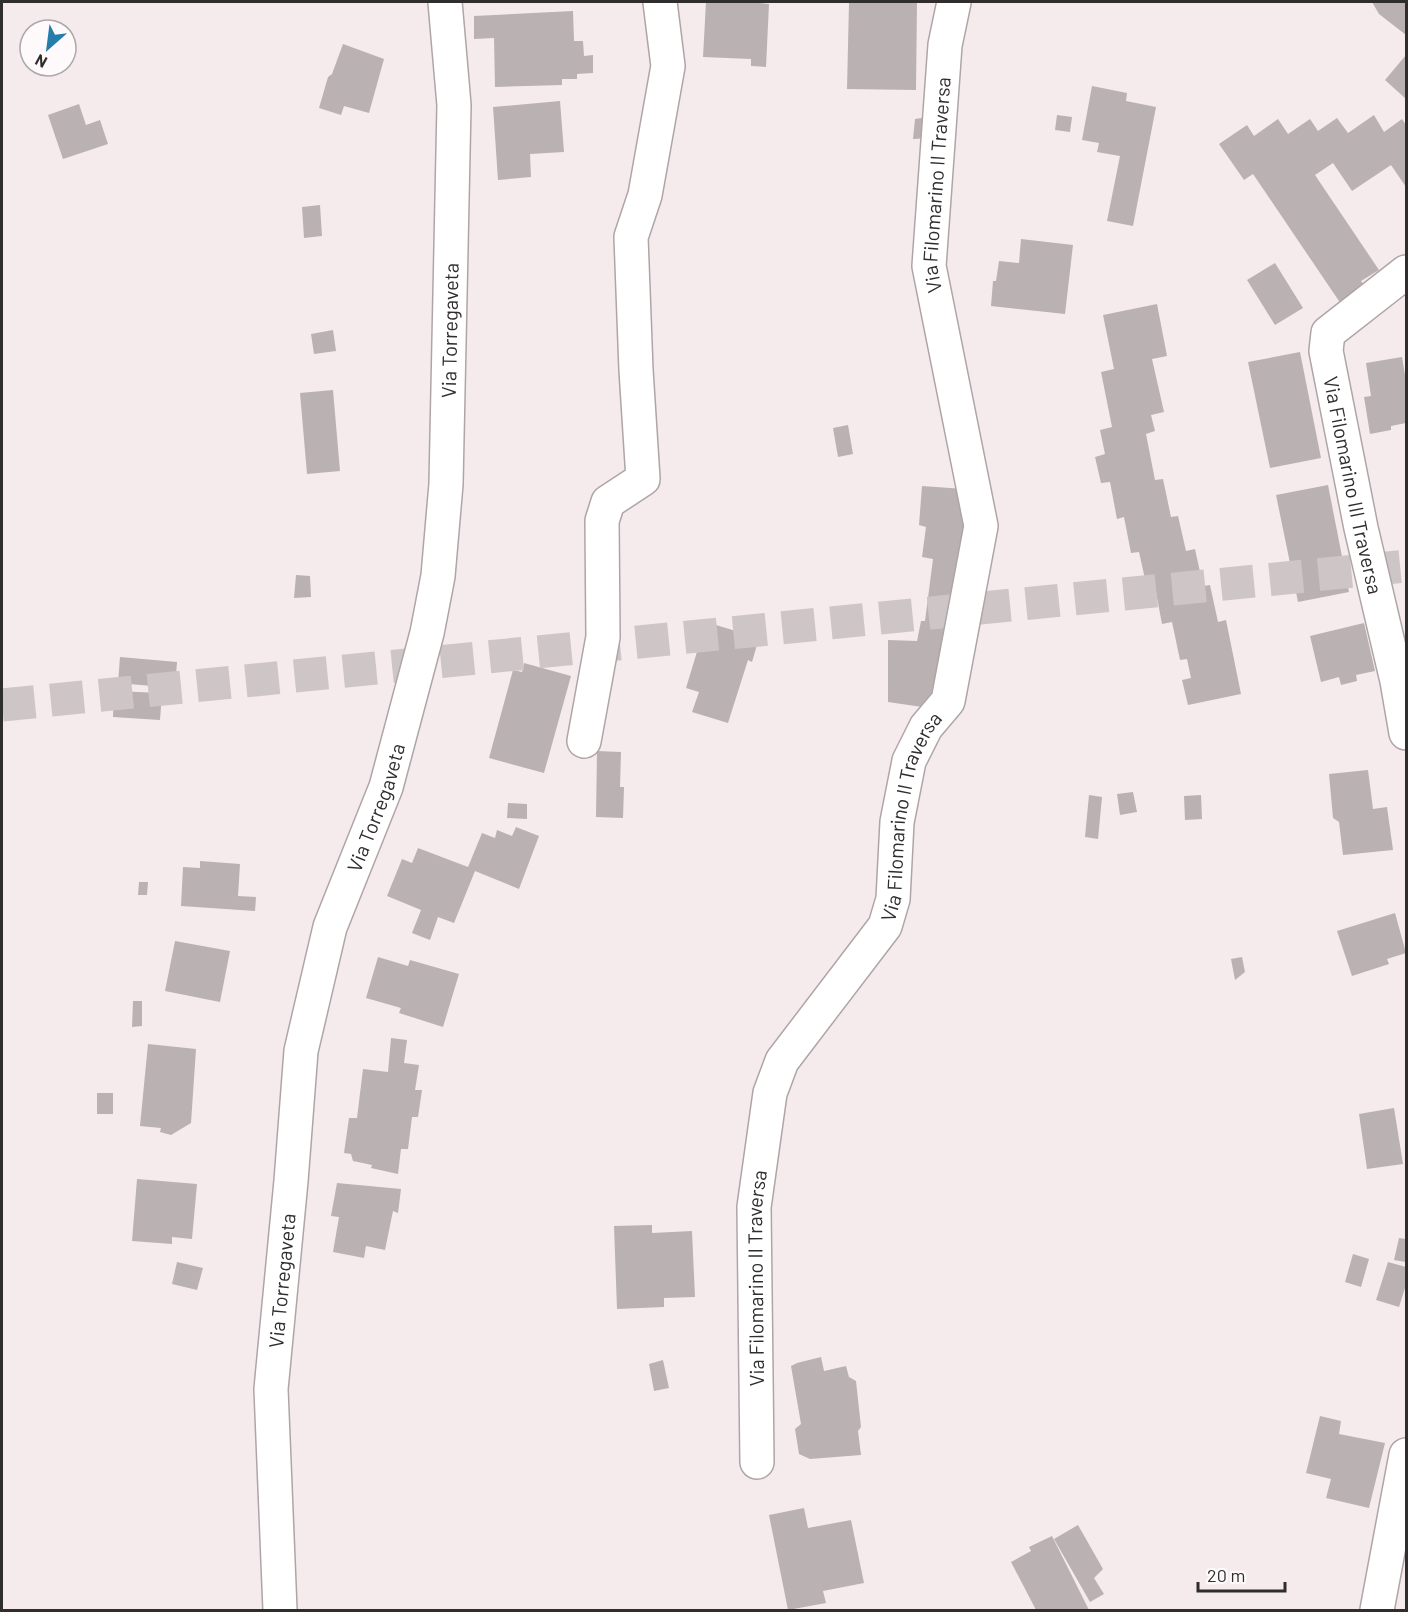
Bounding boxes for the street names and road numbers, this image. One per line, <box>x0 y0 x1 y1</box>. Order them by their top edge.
street label: Via Filomarino II Traversa <box>917 76 955 295</box>
street label: Via Torregaveta <box>436 263 463 398</box>
street label: Via Filomarino III Traversa <box>1319 374 1388 596</box>
street label: Via Filomarino II Traversa <box>875 706 946 924</box>
street label: Via Torregaveta <box>341 740 409 875</box>
street label: Via Filomarino II Traversa <box>742 1168 771 1387</box>
street label: Via Torregaveta <box>263 1212 300 1349</box>

